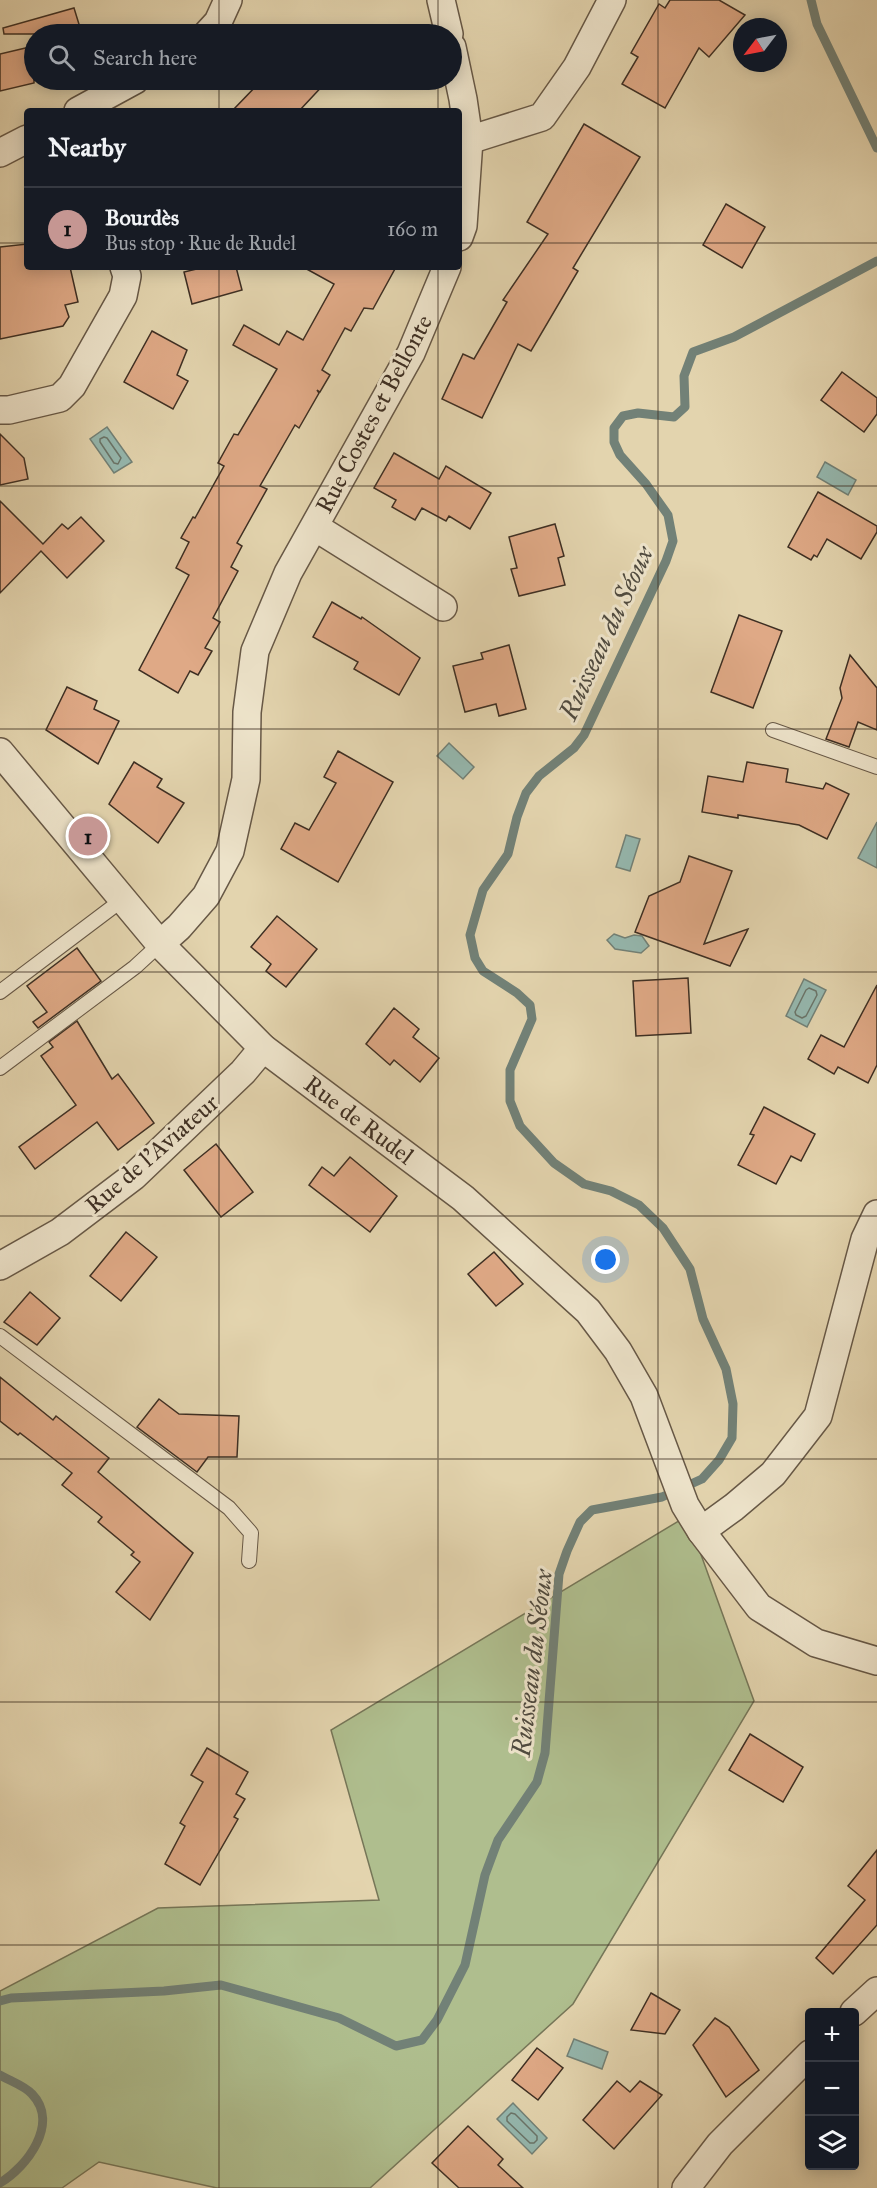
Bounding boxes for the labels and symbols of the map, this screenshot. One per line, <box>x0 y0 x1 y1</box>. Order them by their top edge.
north arrow <box>733 18 787 72</box>
street label: Rue Costes et Bellonte <box>309 310 439 518</box>
water label: Ruisseau du Séoux <box>551 540 661 726</box>
pin: 1 <box>68 814 107 858</box>
street label: Rue de Rudel <box>298 1069 420 1171</box>
street label: Rue de l'Aviateur <box>79 1088 225 1220</box>
your location <box>591 1245 620 1274</box>
water label: Ruisseau du Séoux <box>505 1566 560 1759</box>

